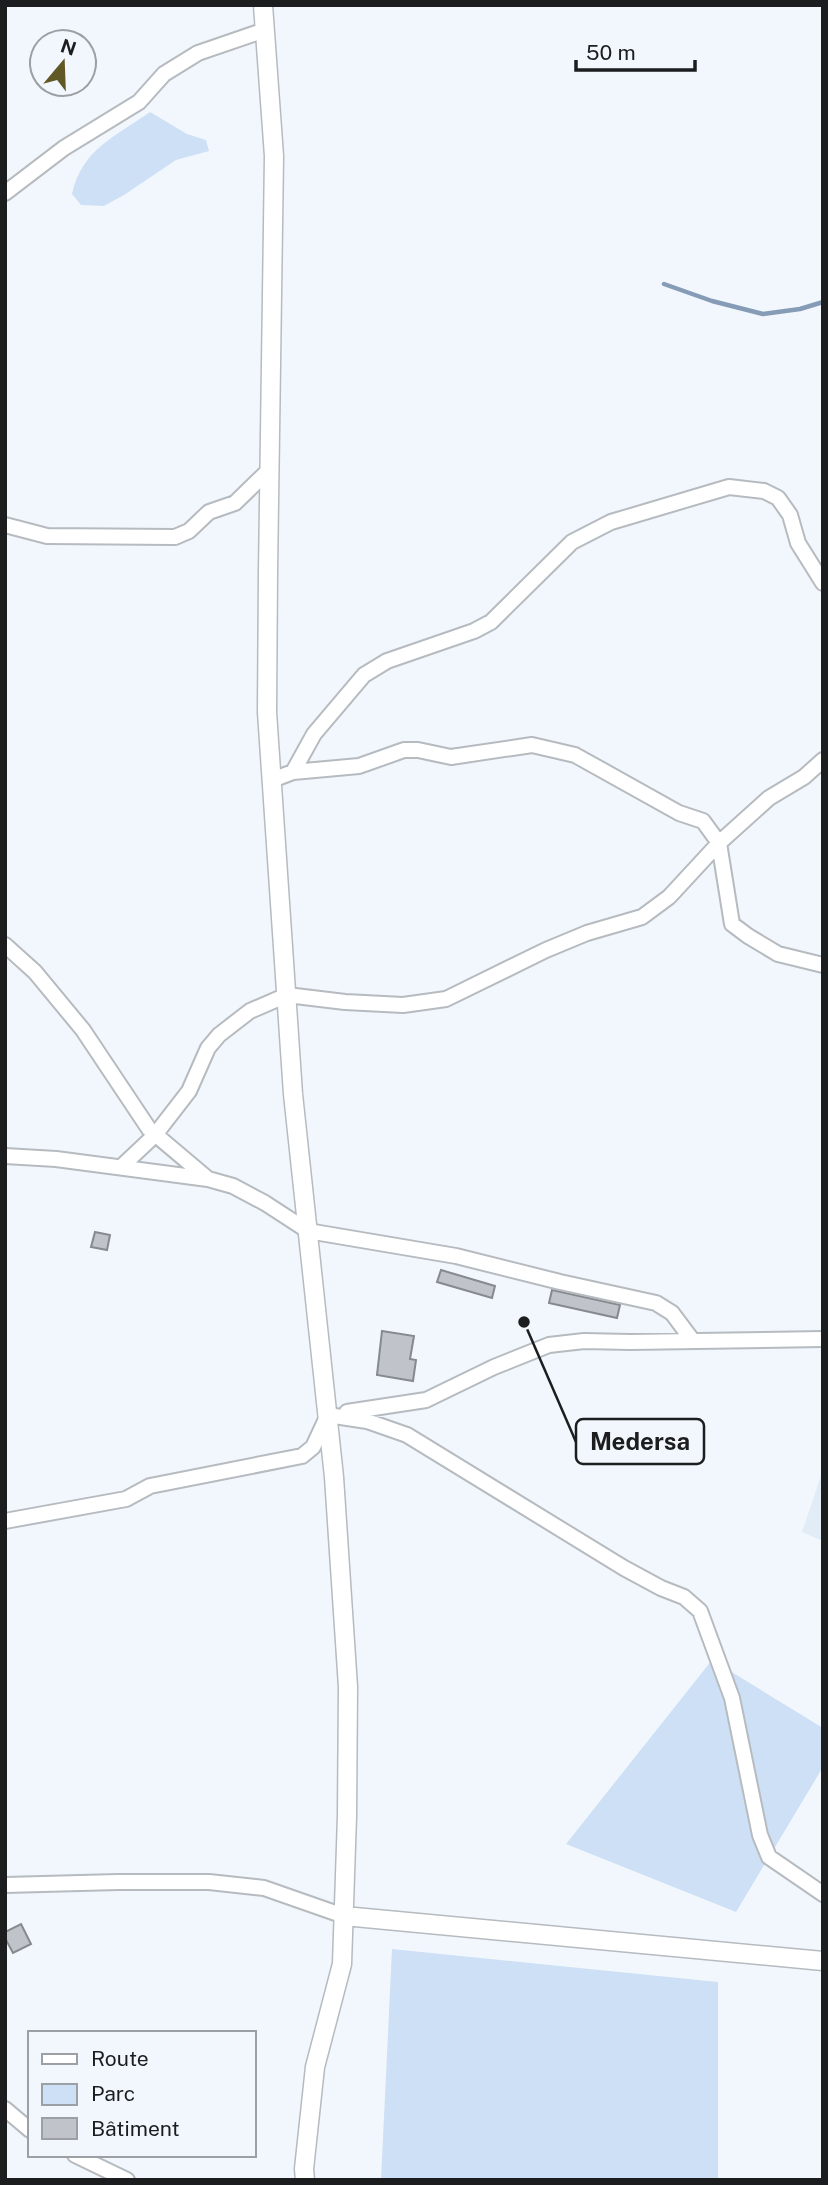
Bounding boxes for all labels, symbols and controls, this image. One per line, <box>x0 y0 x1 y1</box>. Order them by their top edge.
north arrow <box>28 28 98 98</box>
scale bar <box>576 28 695 72</box>
text: N <box>58 34 79 60</box>
text: 50 m <box>586 40 636 65</box>
callout: Medersa <box>576 1419 704 1464</box>
text: Medersa <box>590 1427 690 1455</box>
legend <box>28 2031 256 2157</box>
text: Route <box>91 2046 149 2071</box>
text: Parc <box>91 2081 135 2106</box>
text: Bâtiment <box>91 2116 180 2141</box>

